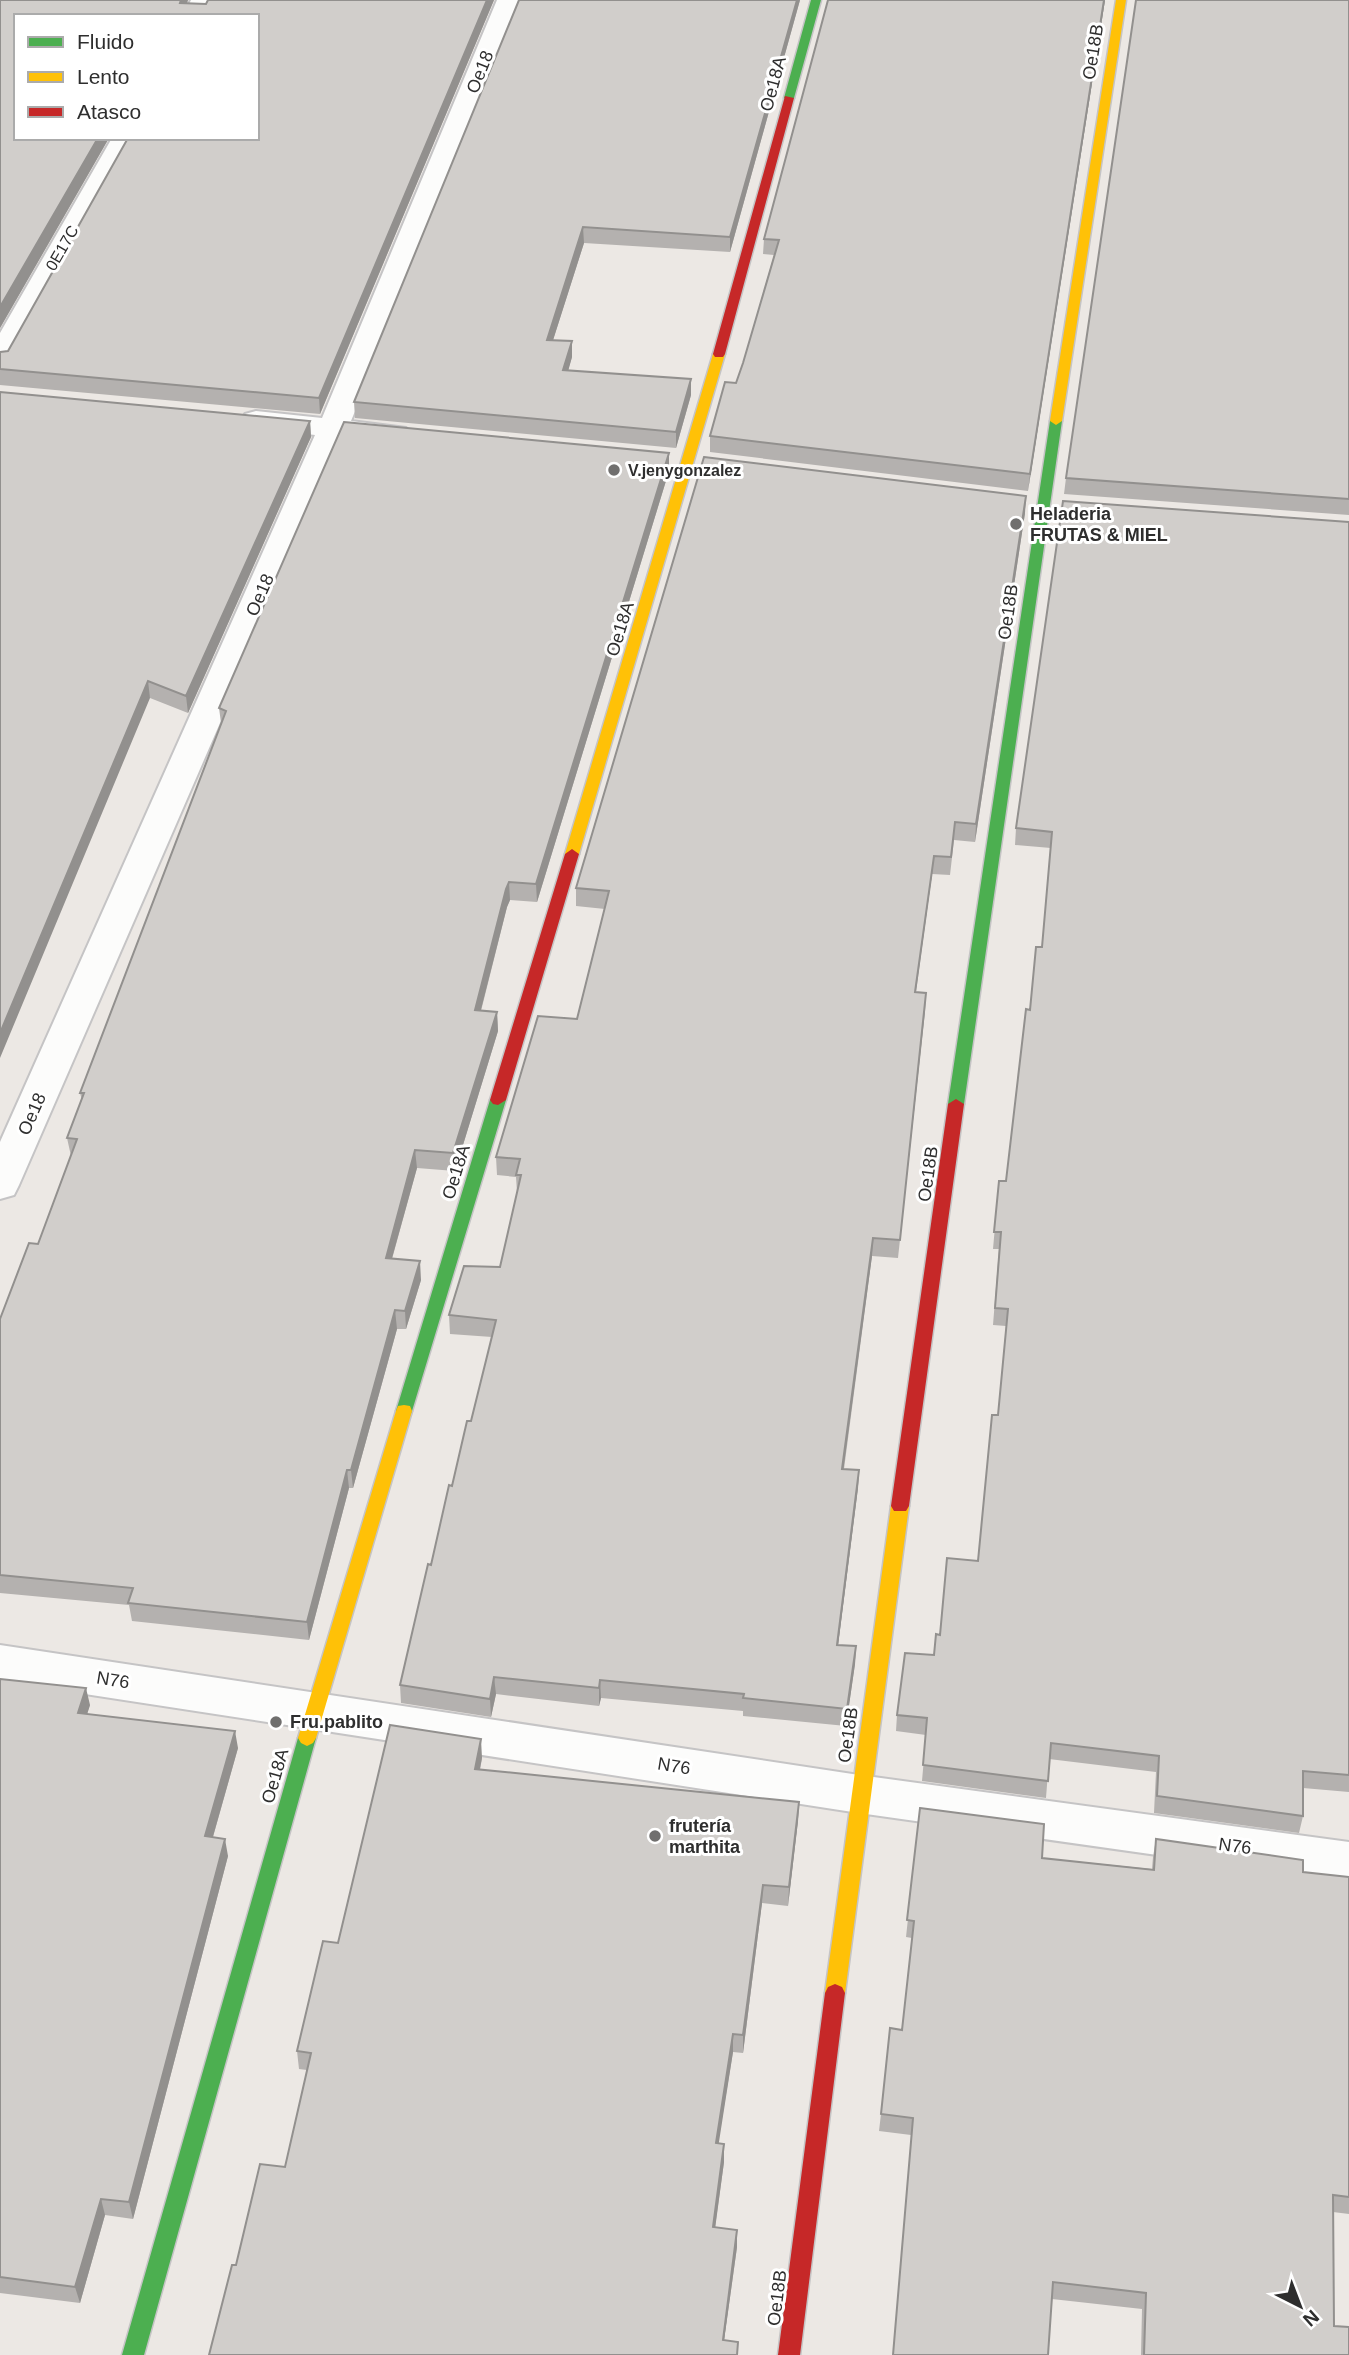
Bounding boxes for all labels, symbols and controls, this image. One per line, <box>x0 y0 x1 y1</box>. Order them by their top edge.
legend <box>14 14 259 140</box>
street label: Oe18B <box>1079 23 1107 81</box>
text: Fluido <box>77 30 134 53</box>
street label: Oe18 <box>462 48 498 96</box>
street label: Oe18A <box>756 54 790 114</box>
text: Lento <box>77 65 130 88</box>
text: Atasco <box>77 100 141 123</box>
street label: 0E17C <box>42 223 82 273</box>
marker: V.jenygonzalez <box>606 462 622 478</box>
place label: V.jenygonzalez <box>628 462 741 479</box>
place label: Heladeria FRUTAS & MIEL <box>1030 504 1168 545</box>
marker: Heladeria FRUTAS & MIEL <box>1008 516 1024 532</box>
street label: Oe18 <box>242 571 278 619</box>
street label: Oe18B <box>994 583 1022 641</box>
street label: Oe18A <box>602 599 638 659</box>
street label: Oe18 <box>14 1090 50 1138</box>
street label: Oe18A <box>438 1142 474 1202</box>
street label: Oe18B <box>914 1145 942 1203</box>
street label: N76 <box>95 1668 131 1692</box>
street label: Oe18B <box>834 1706 862 1764</box>
place label: Fru.pablito <box>290 1712 383 1732</box>
marker: Fru.pablito <box>268 1714 284 1730</box>
street label: Oe18A <box>258 1746 292 1806</box>
street label: N76 <box>656 1754 692 1778</box>
place label: frutería marthita <box>669 1816 741 1857</box>
marker: frutería marthita <box>647 1828 663 1844</box>
street label: N76 <box>1217 1834 1253 1858</box>
street label: Oe18B <box>764 2269 790 2327</box>
north arrow <box>1265 2271 1335 2341</box>
text: N <box>1299 2306 1323 2331</box>

